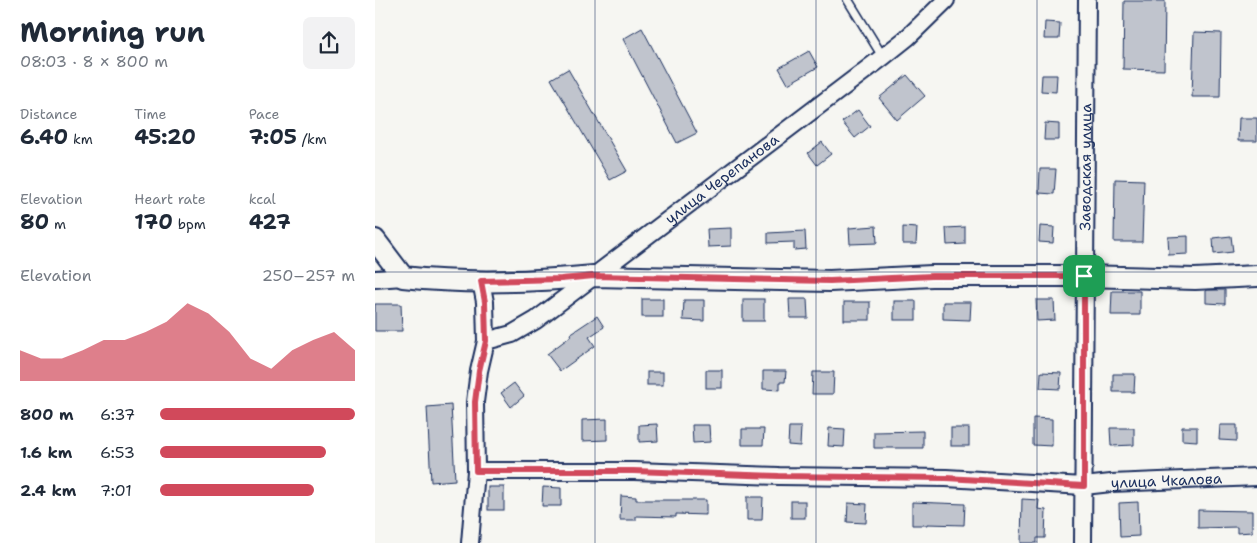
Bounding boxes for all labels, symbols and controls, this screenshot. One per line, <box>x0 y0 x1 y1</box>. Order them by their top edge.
text: Morning run <box>20 13 205 51</box>
button: share <box>303 17 355 69</box>
text: 08:03 · 8 × 800 m <box>20 51 168 72</box>
street label: Заводская улица <box>1075 103 1096 231</box>
text: Distance <box>20 105 77 123</box>
text: Time <box>134 105 166 123</box>
text: Pace <box>249 105 279 123</box>
text: 6.40 <box>20 123 68 151</box>
text: 45:20 <box>134 123 196 151</box>
text: 7:05 <box>249 123 297 151</box>
street label: улица Черепанова <box>661 129 783 229</box>
text: km <box>68 130 93 148</box>
text: /km <box>297 130 327 148</box>
text: Elevation <box>20 190 83 208</box>
text: Heart rate <box>134 190 206 208</box>
text: kcal <box>249 190 276 208</box>
text: 80 <box>20 208 49 236</box>
text: 170 <box>134 208 173 236</box>
text: 427 <box>249 208 291 236</box>
text: m <box>49 215 66 233</box>
text: bpm <box>173 215 206 233</box>
pin <box>1063 255 1105 297</box>
icon: arrive <box>1070 262 1098 290</box>
text: Elevation <box>20 265 92 286</box>
text: 250–257 m <box>262 265 355 286</box>
text: 800 m <box>20 404 74 425</box>
text: 6:37 <box>100 404 135 425</box>
text: 1.6 km <box>20 442 72 463</box>
text: 6:53 <box>100 442 135 463</box>
street label: улица Чкалова <box>1110 468 1223 493</box>
text: 2.4 km <box>20 480 76 501</box>
text: 7:01 <box>100 480 132 501</box>

